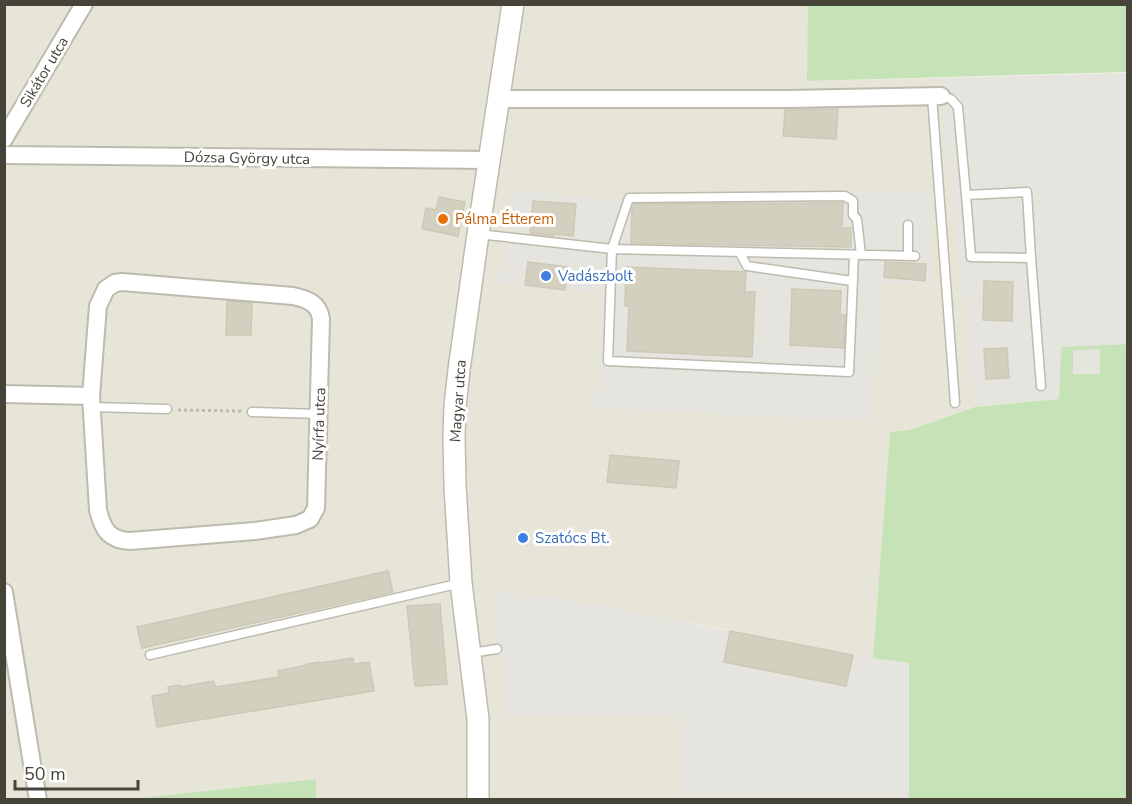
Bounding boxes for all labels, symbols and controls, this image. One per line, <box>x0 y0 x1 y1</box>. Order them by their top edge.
street label: Sikátor utca <box>15 33 73 111</box>
street label: Dózsa György utca <box>184 147 310 169</box>
place label: Pálma Étterem <box>455 209 554 229</box>
marker: Pálma Étterem <box>436 212 450 226</box>
place label: Vadászbolt <box>557 266 634 286</box>
marker: Vadászbolt <box>539 269 553 283</box>
street label: Magyar utca <box>445 359 471 443</box>
street label: Nyírfa utca <box>308 387 330 461</box>
place label: Szatócs Bt. <box>535 528 610 548</box>
marker: Szatócs Bt. <box>516 531 530 545</box>
scale bar <box>15 753 138 791</box>
text: 50 m <box>24 762 66 786</box>

